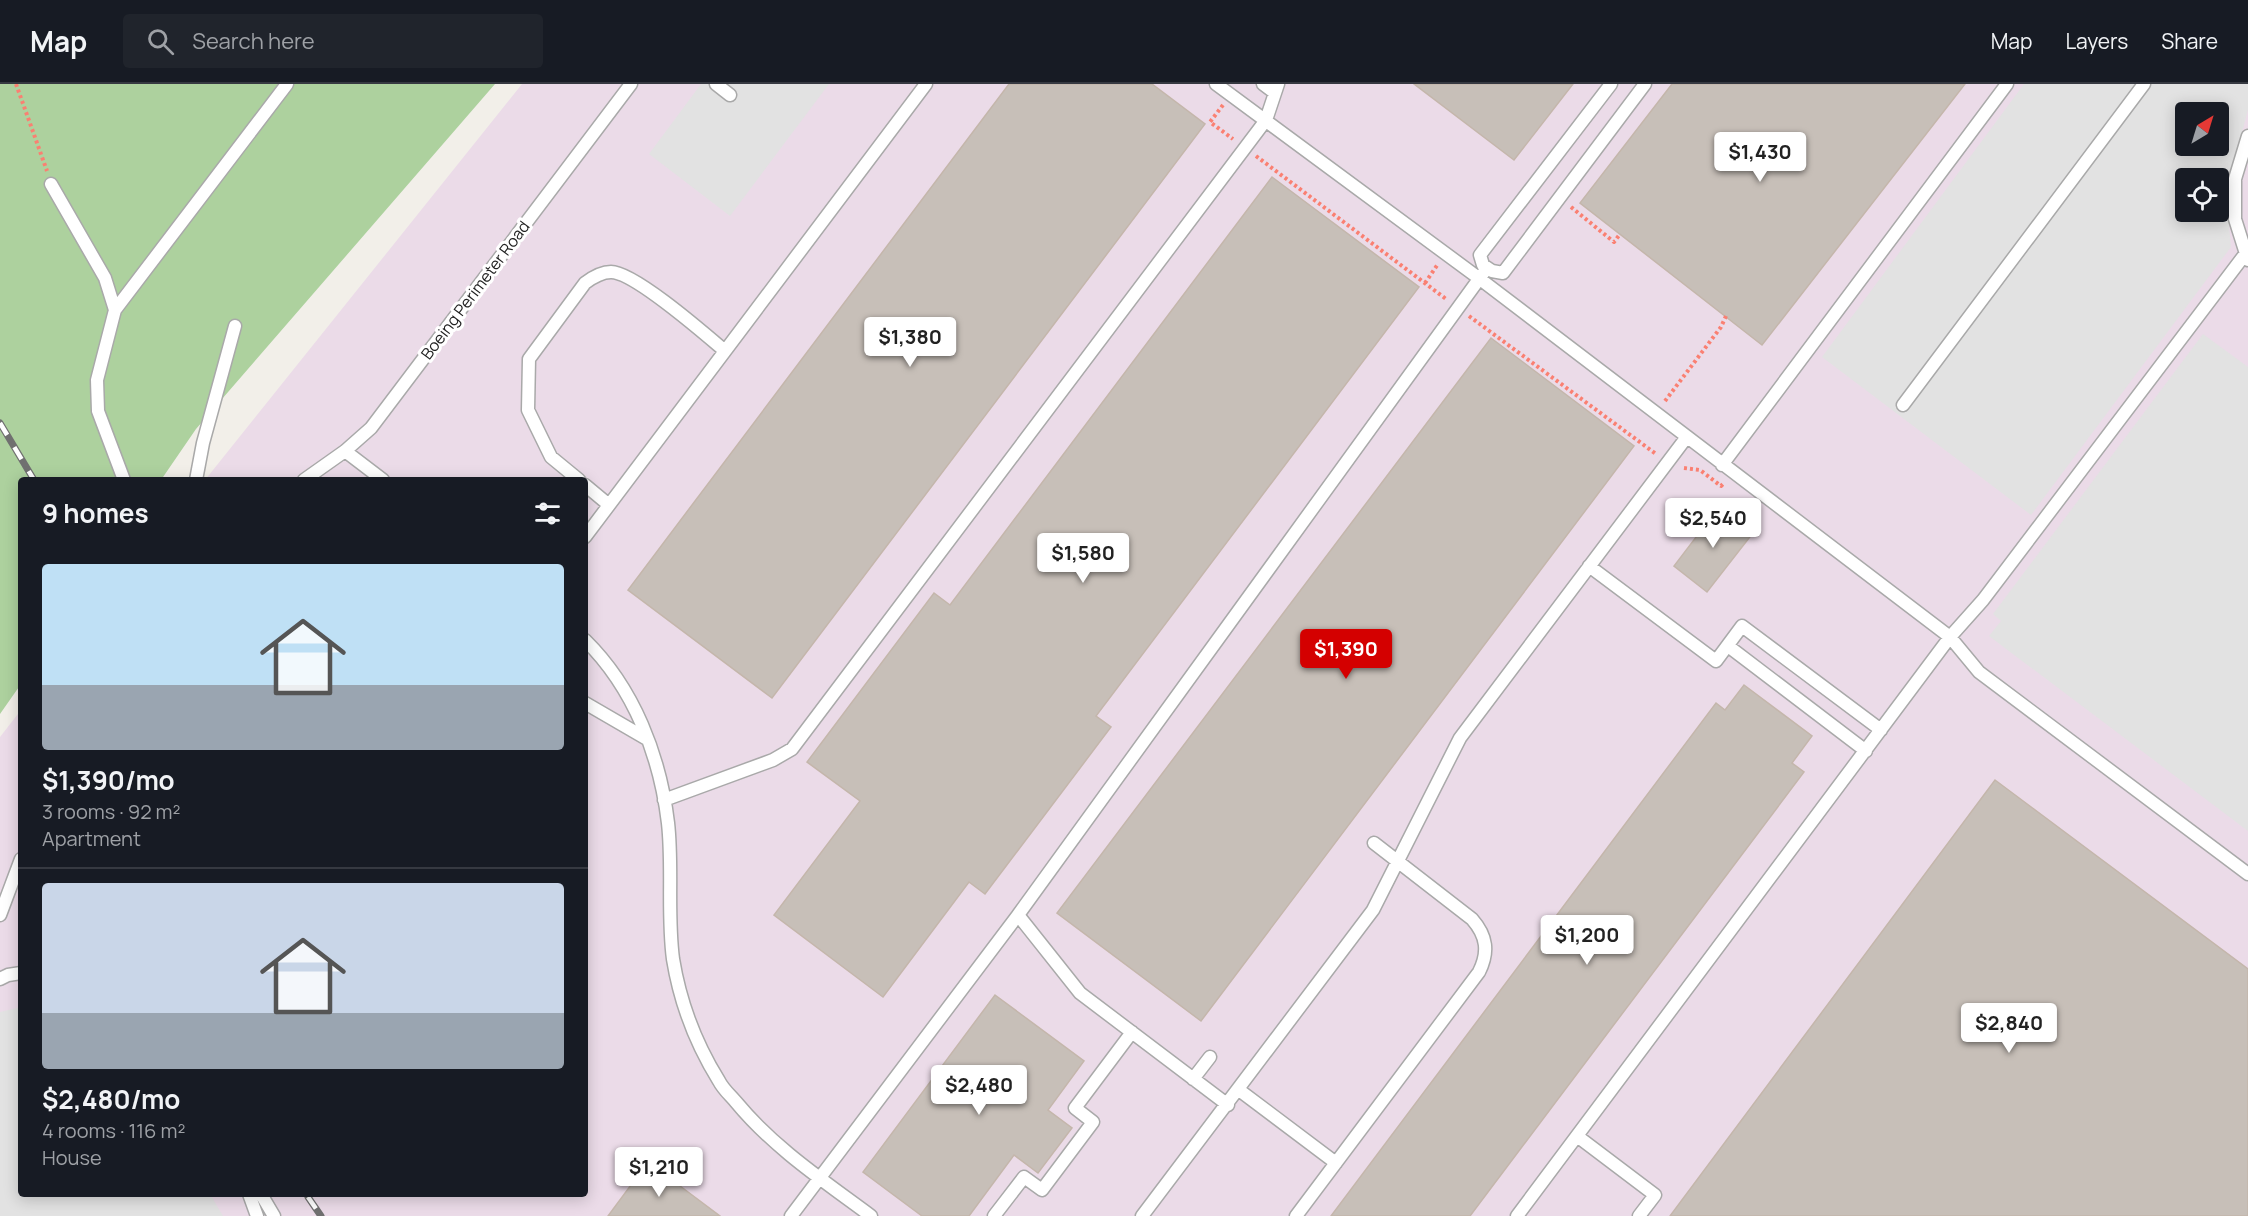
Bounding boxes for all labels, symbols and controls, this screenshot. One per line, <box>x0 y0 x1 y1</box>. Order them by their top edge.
search box <box>123 14 543 68</box>
text: Map <box>30 22 87 60</box>
icon: search <box>144 25 177 58</box>
text: Search here <box>192 26 315 56</box>
text: Map <box>1991 27 2032 55</box>
text: Layers <box>2065 27 2128 55</box>
text: Share <box>2161 27 2218 55</box>
north arrow <box>2175 102 2229 156</box>
map controls <box>2175 102 2229 222</box>
pin: $1,430 <box>1711 132 1809 183</box>
text: $1,430 <box>1728 138 1792 165</box>
button: locate <box>2175 168 2229 222</box>
street label: Boeing Perimeter Road <box>416 216 534 364</box>
pin: $1,380 <box>861 317 959 368</box>
text: $1,380 <box>878 323 942 350</box>
text: 9 homes <box>42 495 149 531</box>
icon: filters <box>531 497 564 530</box>
pin: $2,540 <box>1664 498 1762 549</box>
text: $2,540 <box>1679 504 1747 531</box>
pin: $1,580 <box>1034 533 1132 584</box>
text: $1,580 <box>1051 539 1115 566</box>
icon: home <box>249 603 357 711</box>
pin: $1,390 <box>1297 629 1395 680</box>
text: $1,390 <box>1314 635 1378 662</box>
text: $1,390/mo <box>42 762 175 798</box>
text: 3 rooms · 92 m² <box>42 798 181 825</box>
text: Apartment <box>42 825 141 852</box>
pin: $1,200 <box>1538 915 1636 966</box>
text: $1,200 <box>1555 921 1619 948</box>
icon: home <box>249 922 357 1030</box>
pin: $2,840 <box>1960 1003 2058 1054</box>
text: $2,840 <box>1975 1009 2043 1036</box>
pin: $2,480 <box>930 1065 1028 1116</box>
text: $2,480 <box>945 1071 1013 1098</box>
text: $2,480/mo <box>42 1081 180 1117</box>
text: 4 rooms · 116 m² <box>42 1117 185 1144</box>
text: House <box>42 1144 102 1171</box>
pin: $1,210 <box>610 1147 708 1198</box>
text: $1,210 <box>629 1153 689 1180</box>

